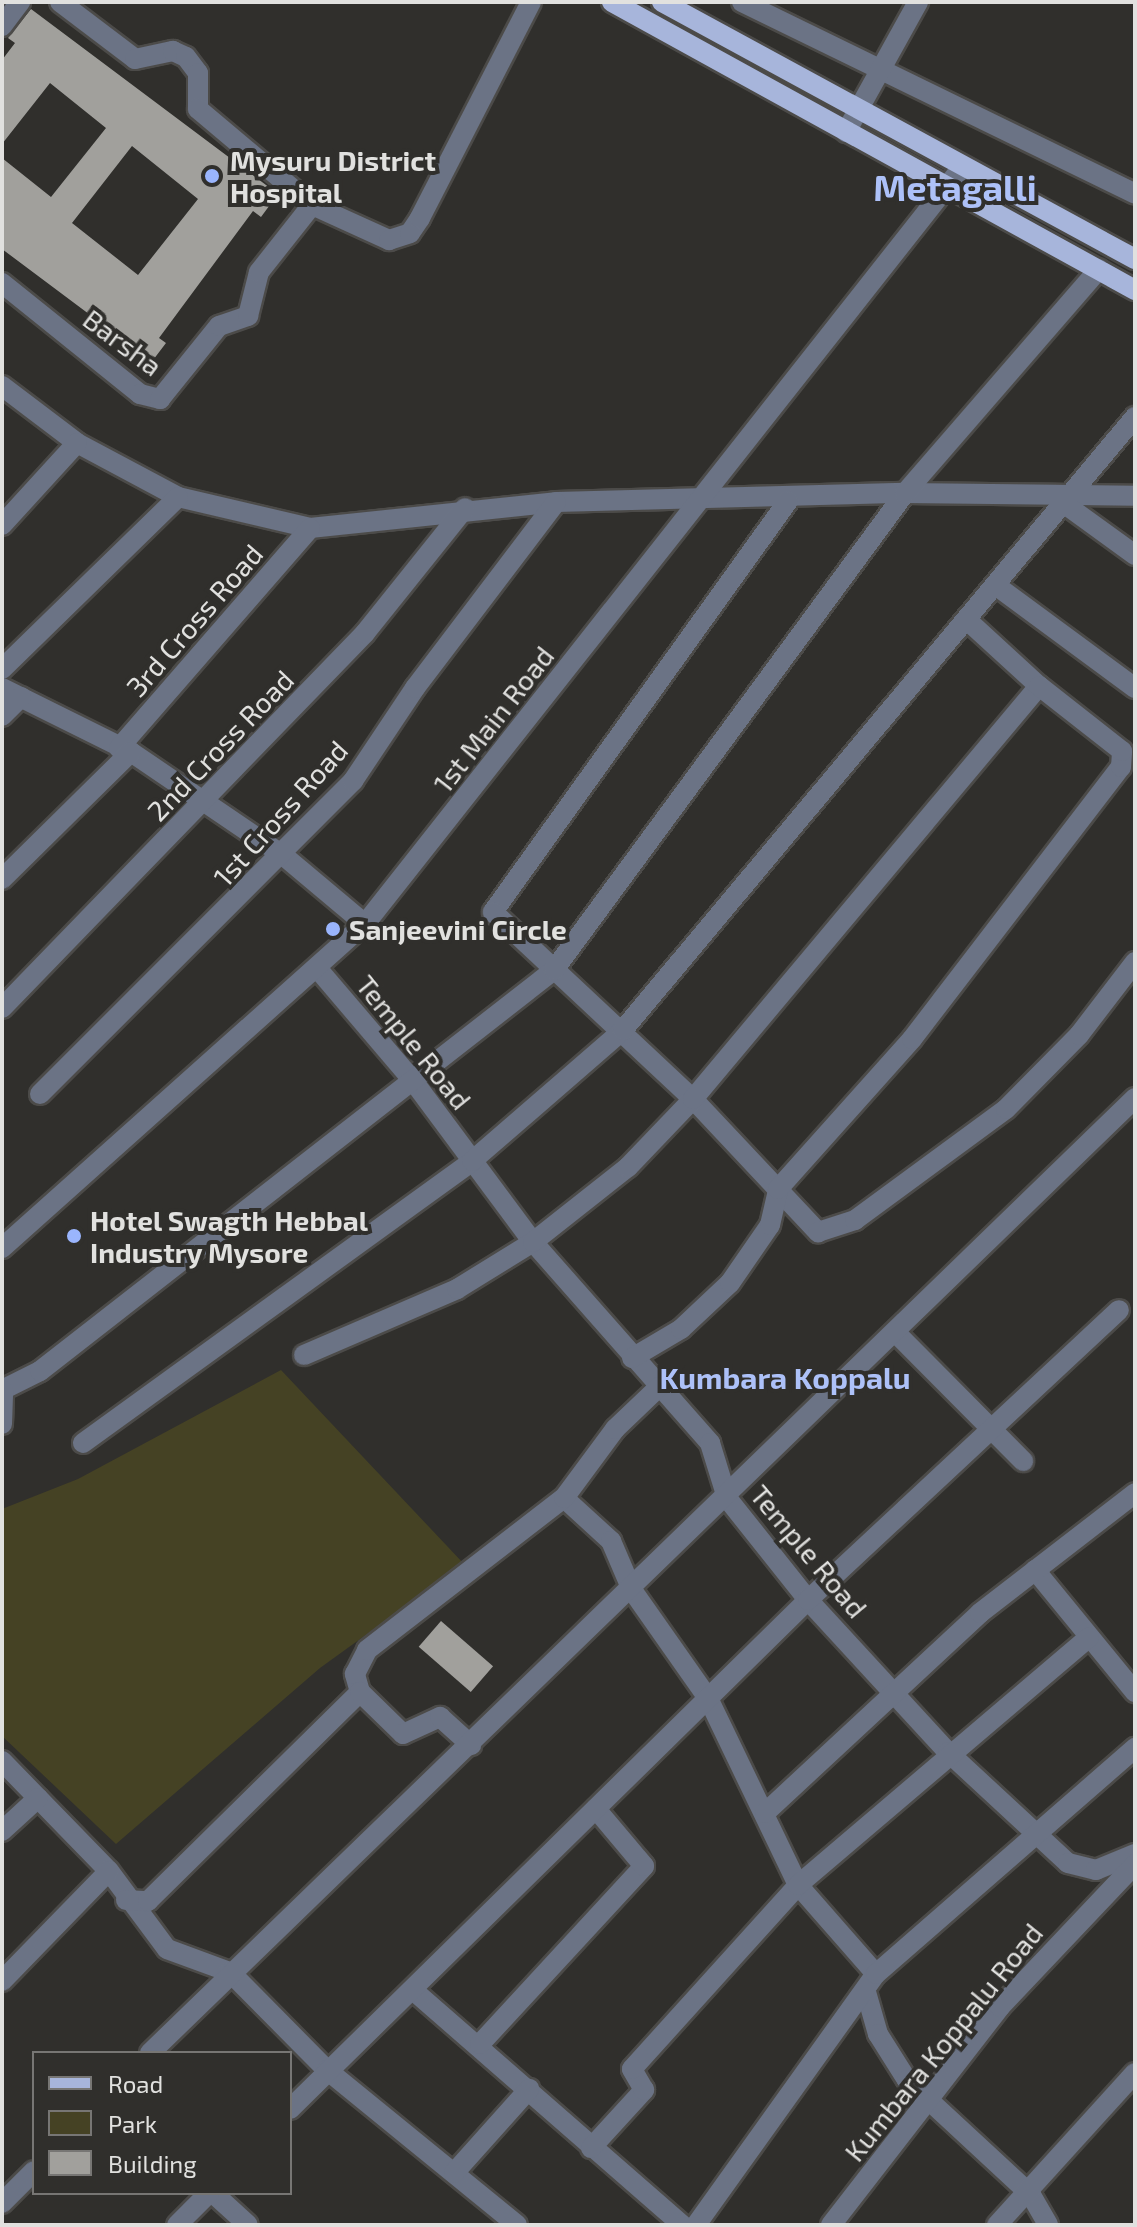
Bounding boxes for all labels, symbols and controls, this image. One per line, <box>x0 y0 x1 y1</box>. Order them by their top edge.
place label: Mysuru District Hospital <box>230 143 436 209</box>
marker: Mysuru District Hospital <box>201 165 223 187</box>
district label: Metagalli <box>873 165 1037 209</box>
street label: Barsha <box>77 302 169 382</box>
street label: 3rd Cross Road <box>119 537 269 703</box>
street label: 1st Main Road <box>426 639 560 799</box>
street label: 2nd Cross Road <box>140 663 300 827</box>
street label: 1st Cross Road <box>206 733 354 893</box>
place label: Sanjeevini Circle <box>349 912 567 946</box>
marker: Sanjeevini Circle <box>324 920 342 938</box>
street label: Temple Road <box>350 968 478 1116</box>
place label: Hotel Swagth Hebbal Industry Mysore <box>90 1203 368 1269</box>
marker: Hotel Swagth Hebbal Industry Mysore <box>65 1227 83 1245</box>
district label: Kumbara Koppalu <box>659 1359 911 1395</box>
street label: Temple Road <box>744 1478 874 1624</box>
street label: Kumbara Koppalu Road <box>837 1916 1049 2168</box>
legend <box>32 2051 292 2195</box>
text: Road <box>108 2069 163 2098</box>
text: Park <box>108 2109 157 2138</box>
text: Building <box>108 2149 197 2178</box>

